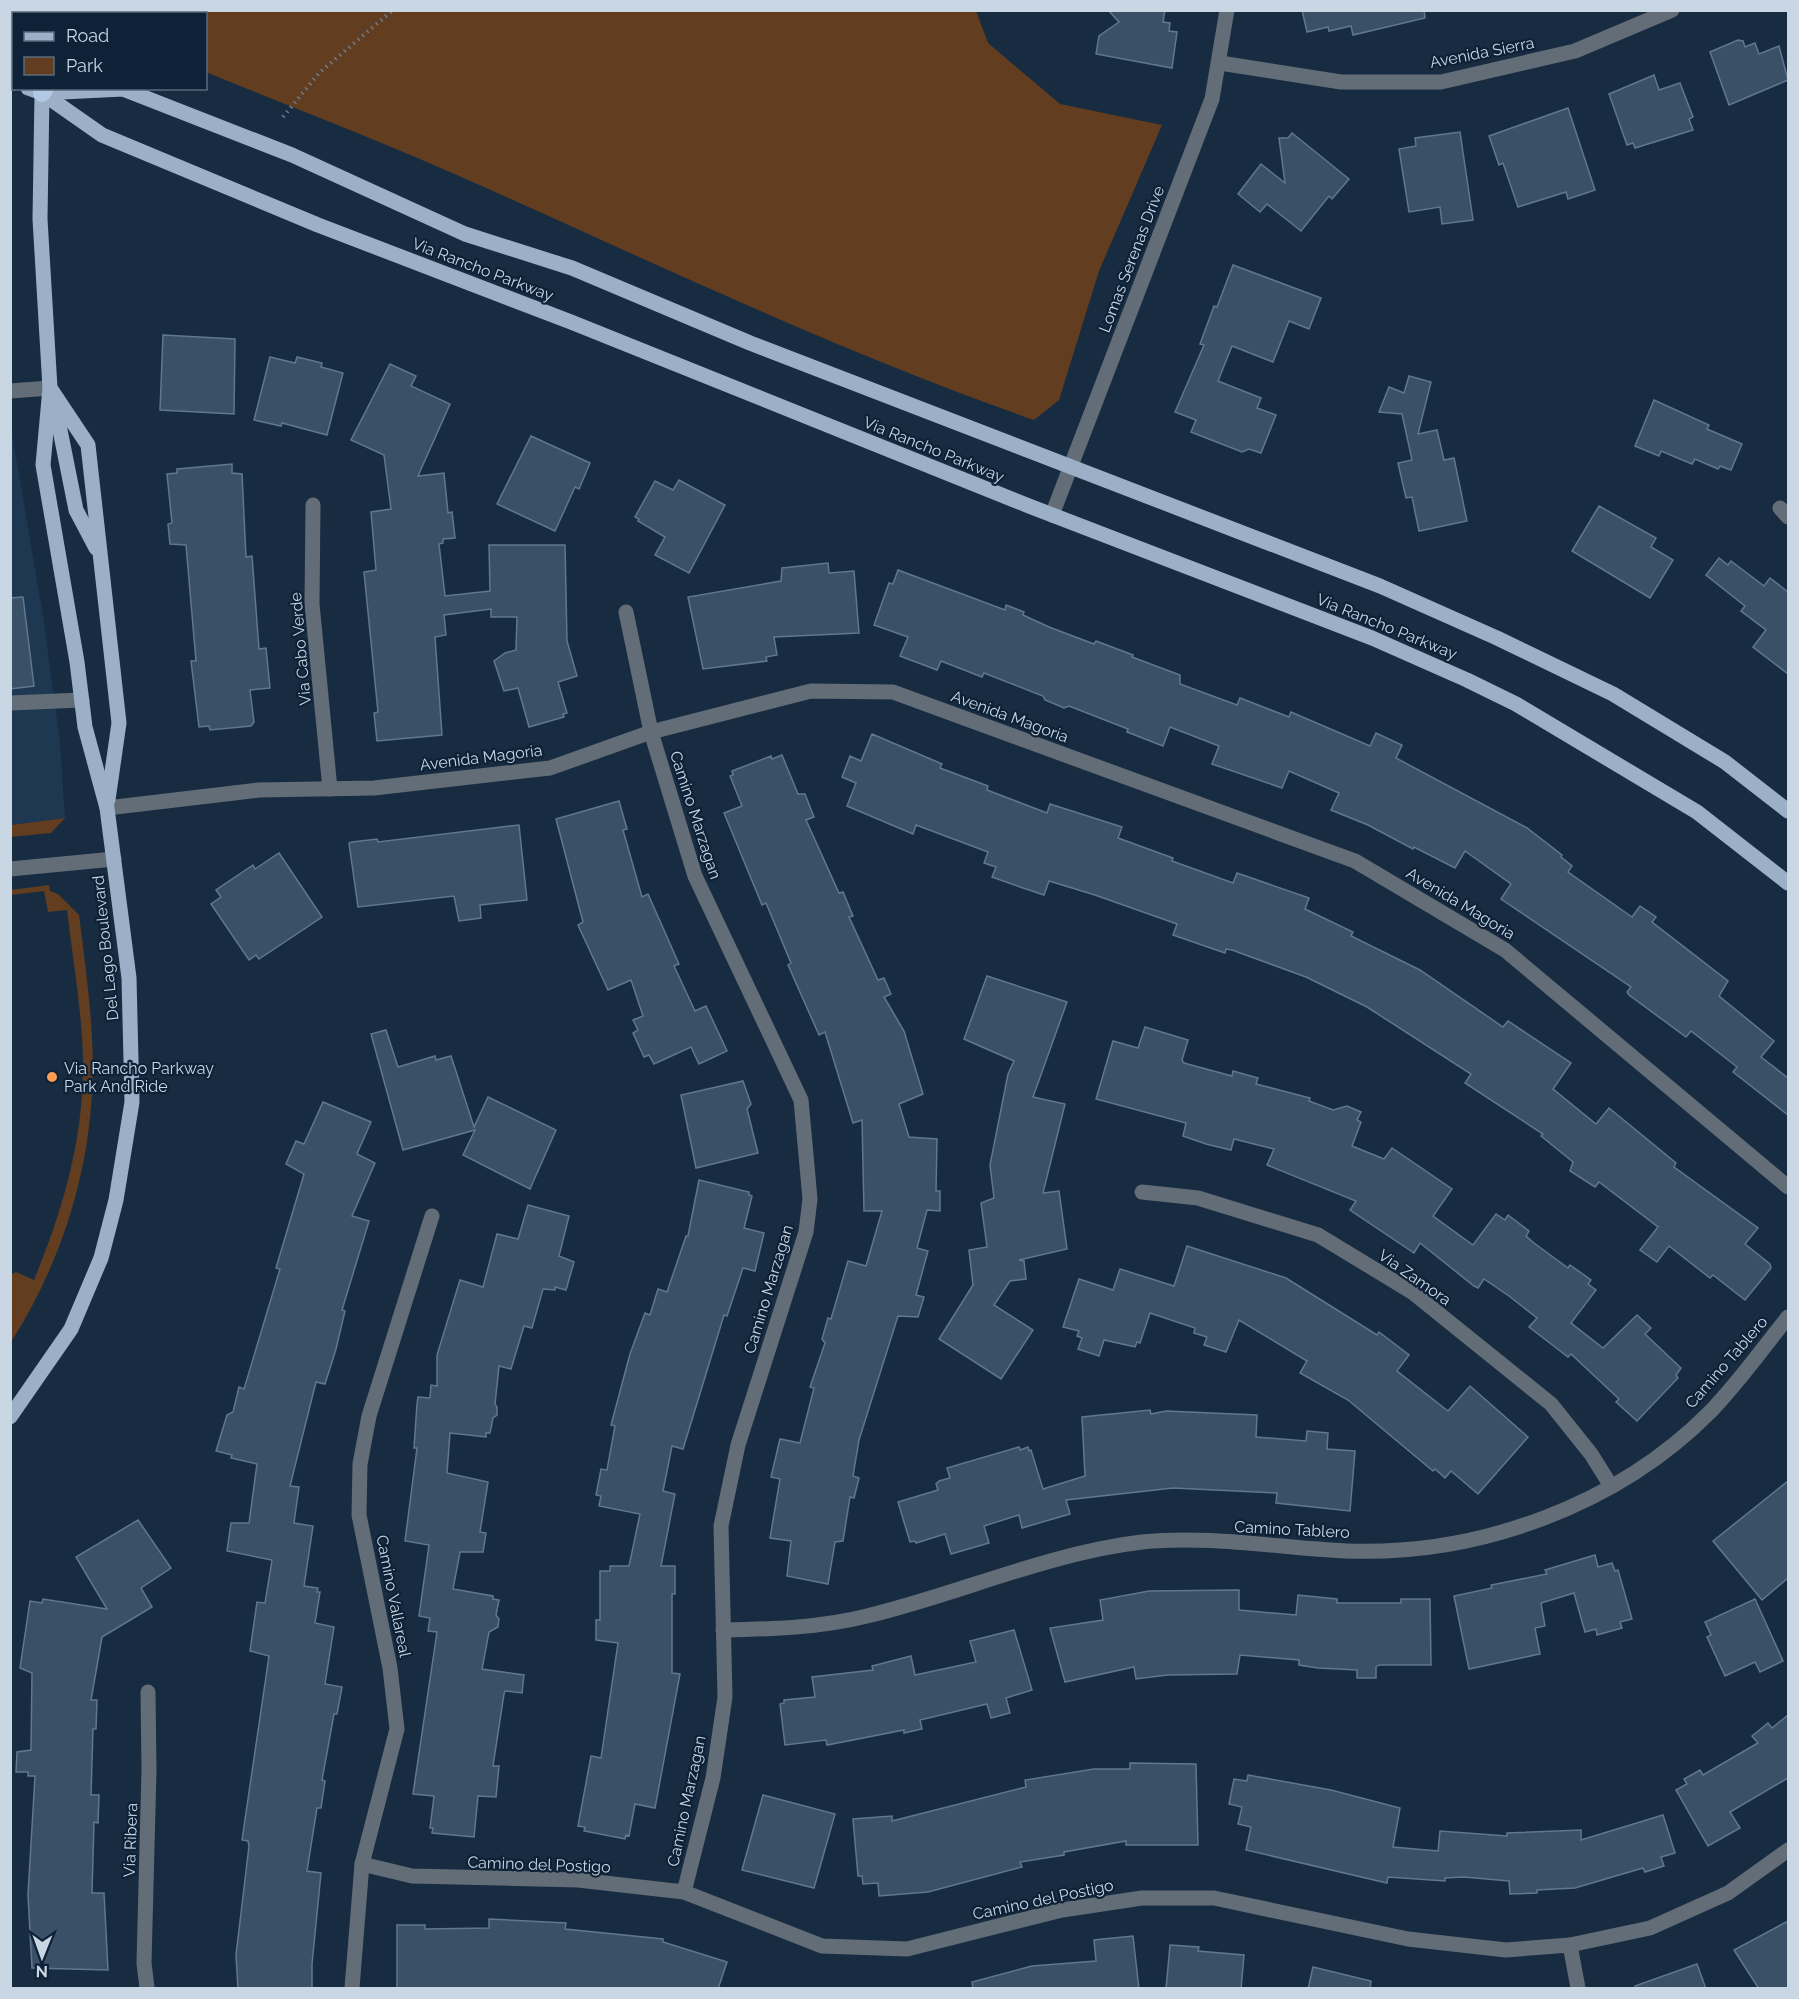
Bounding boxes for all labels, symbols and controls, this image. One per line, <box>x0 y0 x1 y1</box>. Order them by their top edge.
legend <box>12 12 207 90</box>
text: Road <box>66 25 109 46</box>
street label: Avenida Sierra <box>1428 33 1536 72</box>
text: Park <box>66 55 103 76</box>
street label: Lomas Serenas Drive <box>1095 183 1168 335</box>
street label: Via Rancho Parkway <box>409 234 556 305</box>
street label: Via Rancho Parkway <box>861 413 1007 486</box>
street label: Via Rancho Parkway <box>1314 590 1460 663</box>
street label: Via Cabo Verde <box>286 591 315 706</box>
street label: Avenida Magoria <box>949 686 1071 747</box>
street label: Avenida Magoria <box>419 741 543 774</box>
street label: Camino Marzagan <box>666 749 725 882</box>
street label: Avenida Magoria <box>1403 864 1519 943</box>
street label: Del Lago Boulevard <box>88 874 123 1021</box>
place label: Via Rancho Parkway Park And Ride <box>64 1059 214 1096</box>
marker: Via Rancho Parkway Park And Ride <box>45 1070 59 1084</box>
street label: Camino Marzagan <box>740 1222 797 1356</box>
street label: Via Zamora <box>1375 1245 1455 1309</box>
street label: Camino Tablero <box>1681 1312 1771 1412</box>
street label: Camino Tablero <box>1234 1517 1350 1542</box>
street label: Camino Vallareal <box>372 1533 415 1660</box>
street label: Camino Marzagan <box>663 1734 710 1868</box>
street label: Via Ribera <box>120 1802 141 1878</box>
street label: Camino del Postigo <box>467 1853 611 1876</box>
street label: Camino del Postigo <box>971 1875 1115 1924</box>
north arrow <box>12 1927 72 1987</box>
text: N <box>35 1962 48 1981</box>

